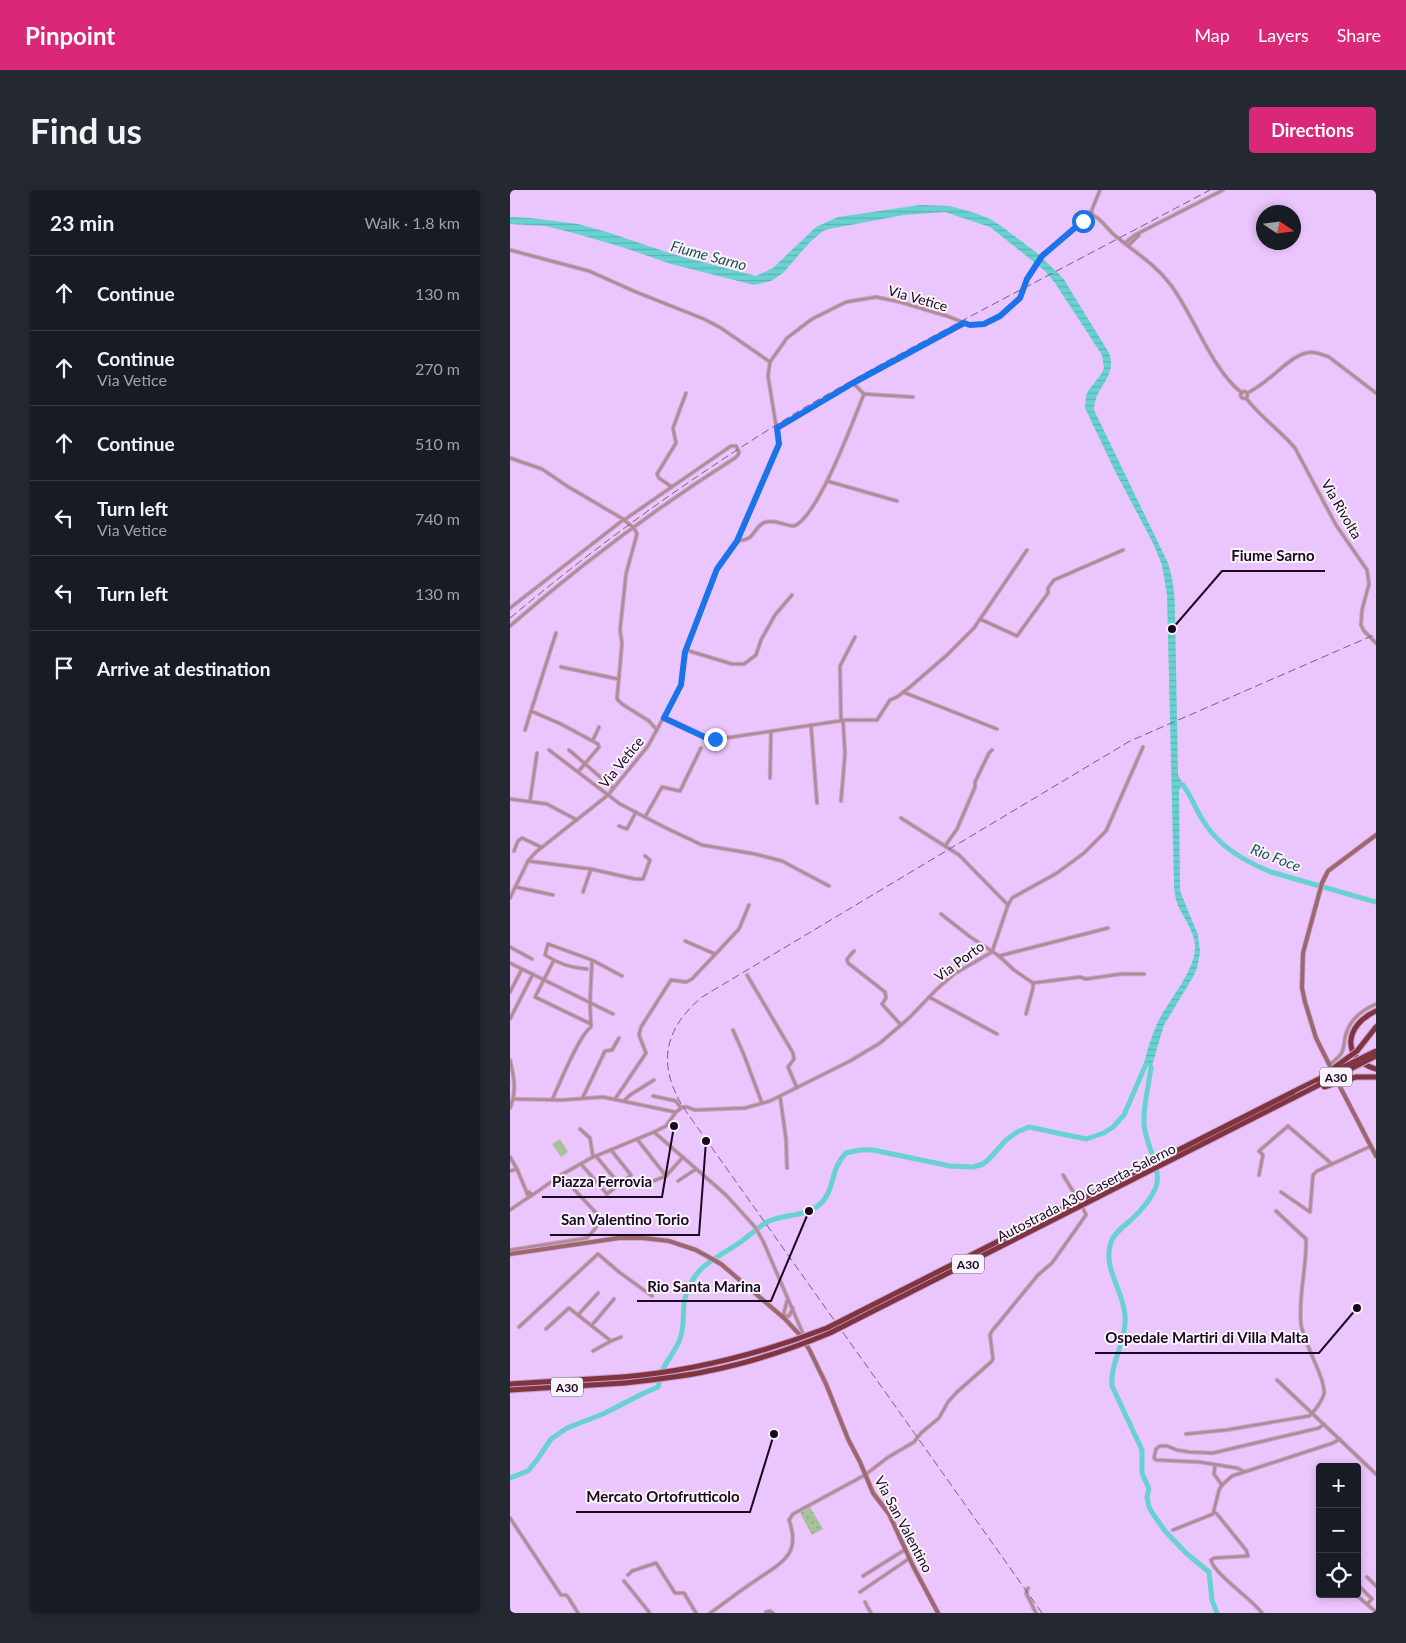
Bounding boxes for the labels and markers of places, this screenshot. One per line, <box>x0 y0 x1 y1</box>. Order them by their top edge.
callout: Fiume Sarno <box>1222 541 1325 571</box>
callout: Piazza Ferrovia <box>542 1167 662 1197</box>
callout: San Valentino Torio <box>550 1205 699 1235</box>
callout: Rio Santa Marina <box>637 1271 771 1301</box>
callout: Ospedale Martiri di Villa Malta <box>1095 1323 1319 1353</box>
callout: Mercato Ortofrutticolo <box>576 1482 750 1512</box>

